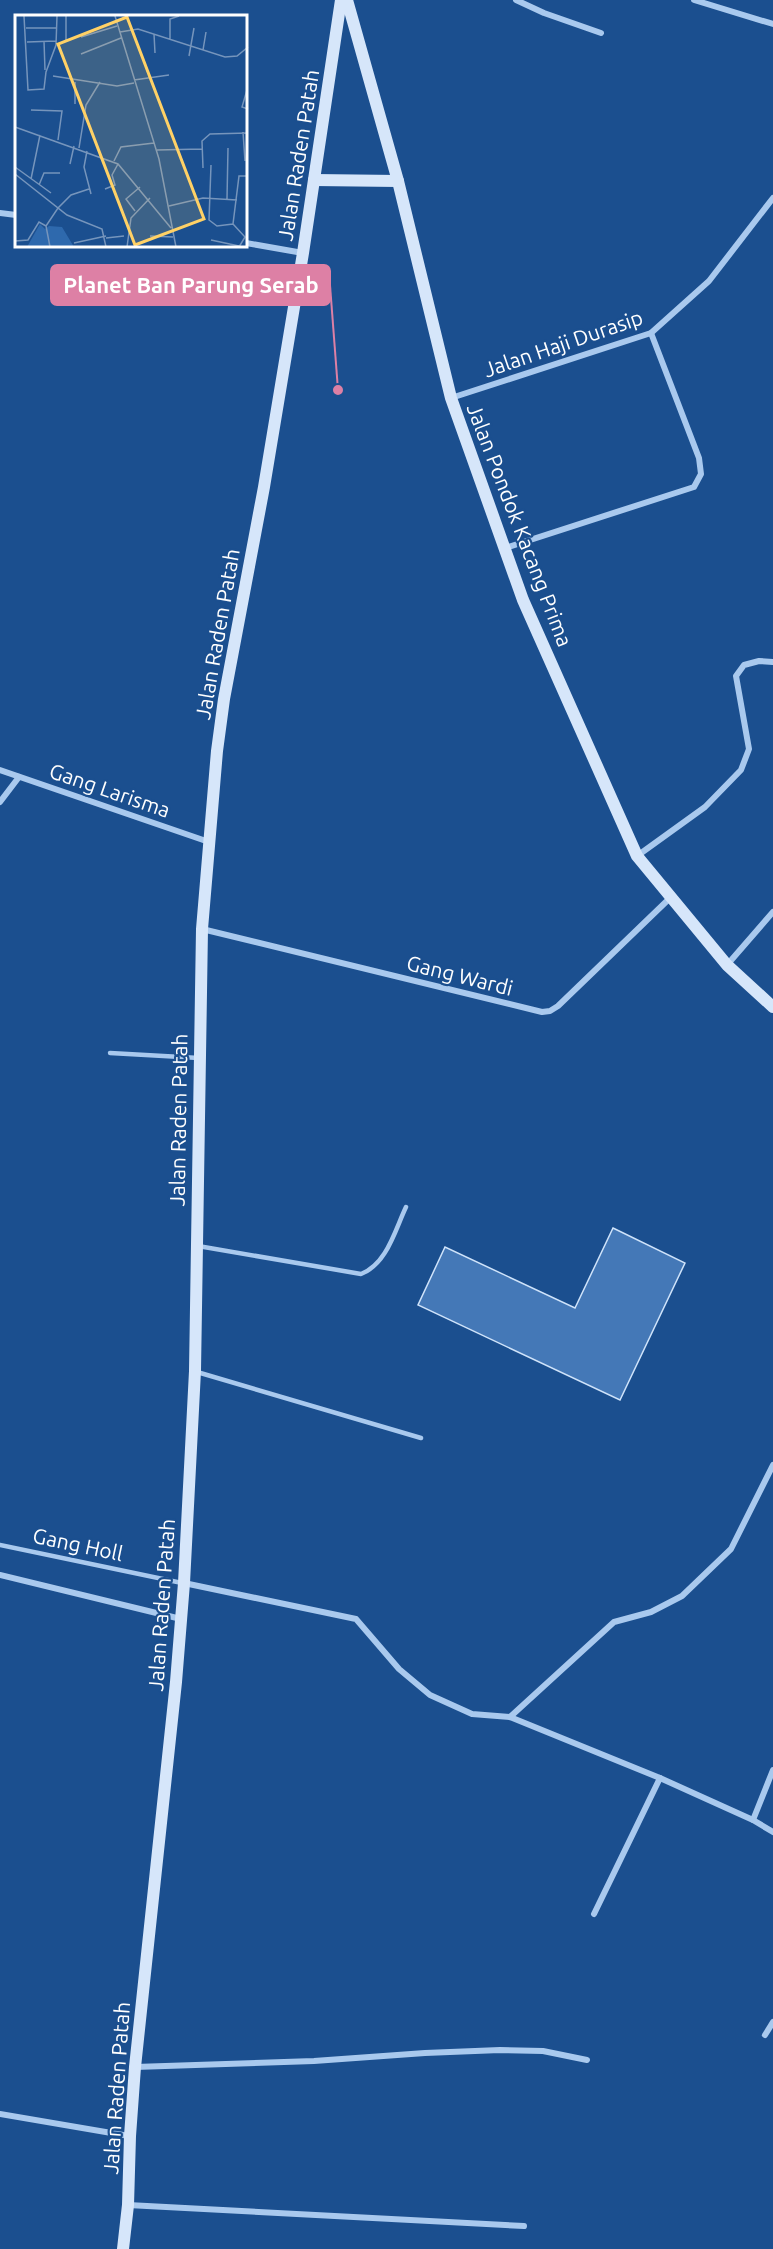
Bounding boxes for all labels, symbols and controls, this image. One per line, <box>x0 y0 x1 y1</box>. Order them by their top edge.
inset map <box>15 15 248 248</box>
street label: Jalan Raden Patah <box>273 68 323 242</box>
callout: Planet Ban Parung Serab <box>51 265 330 305</box>
text: Planet Ban Parung Serab <box>63 272 319 297</box>
street label: Jalan Haji Durasip <box>480 305 646 381</box>
street label: Jalan Pondok Kacang Prima <box>463 400 577 650</box>
street label: Jalan Raden Patah <box>190 547 244 721</box>
street label: Gang Larisma <box>46 758 174 822</box>
street label: Gang Wardi <box>404 950 516 1000</box>
street label: Jalan Raden Patah <box>164 1033 192 1207</box>
street label: Jalan Raden Patah <box>143 1518 179 1692</box>
street label: Gang Holl <box>31 1523 125 1565</box>
street label: Jalan Raden Patah <box>98 2001 134 2175</box>

